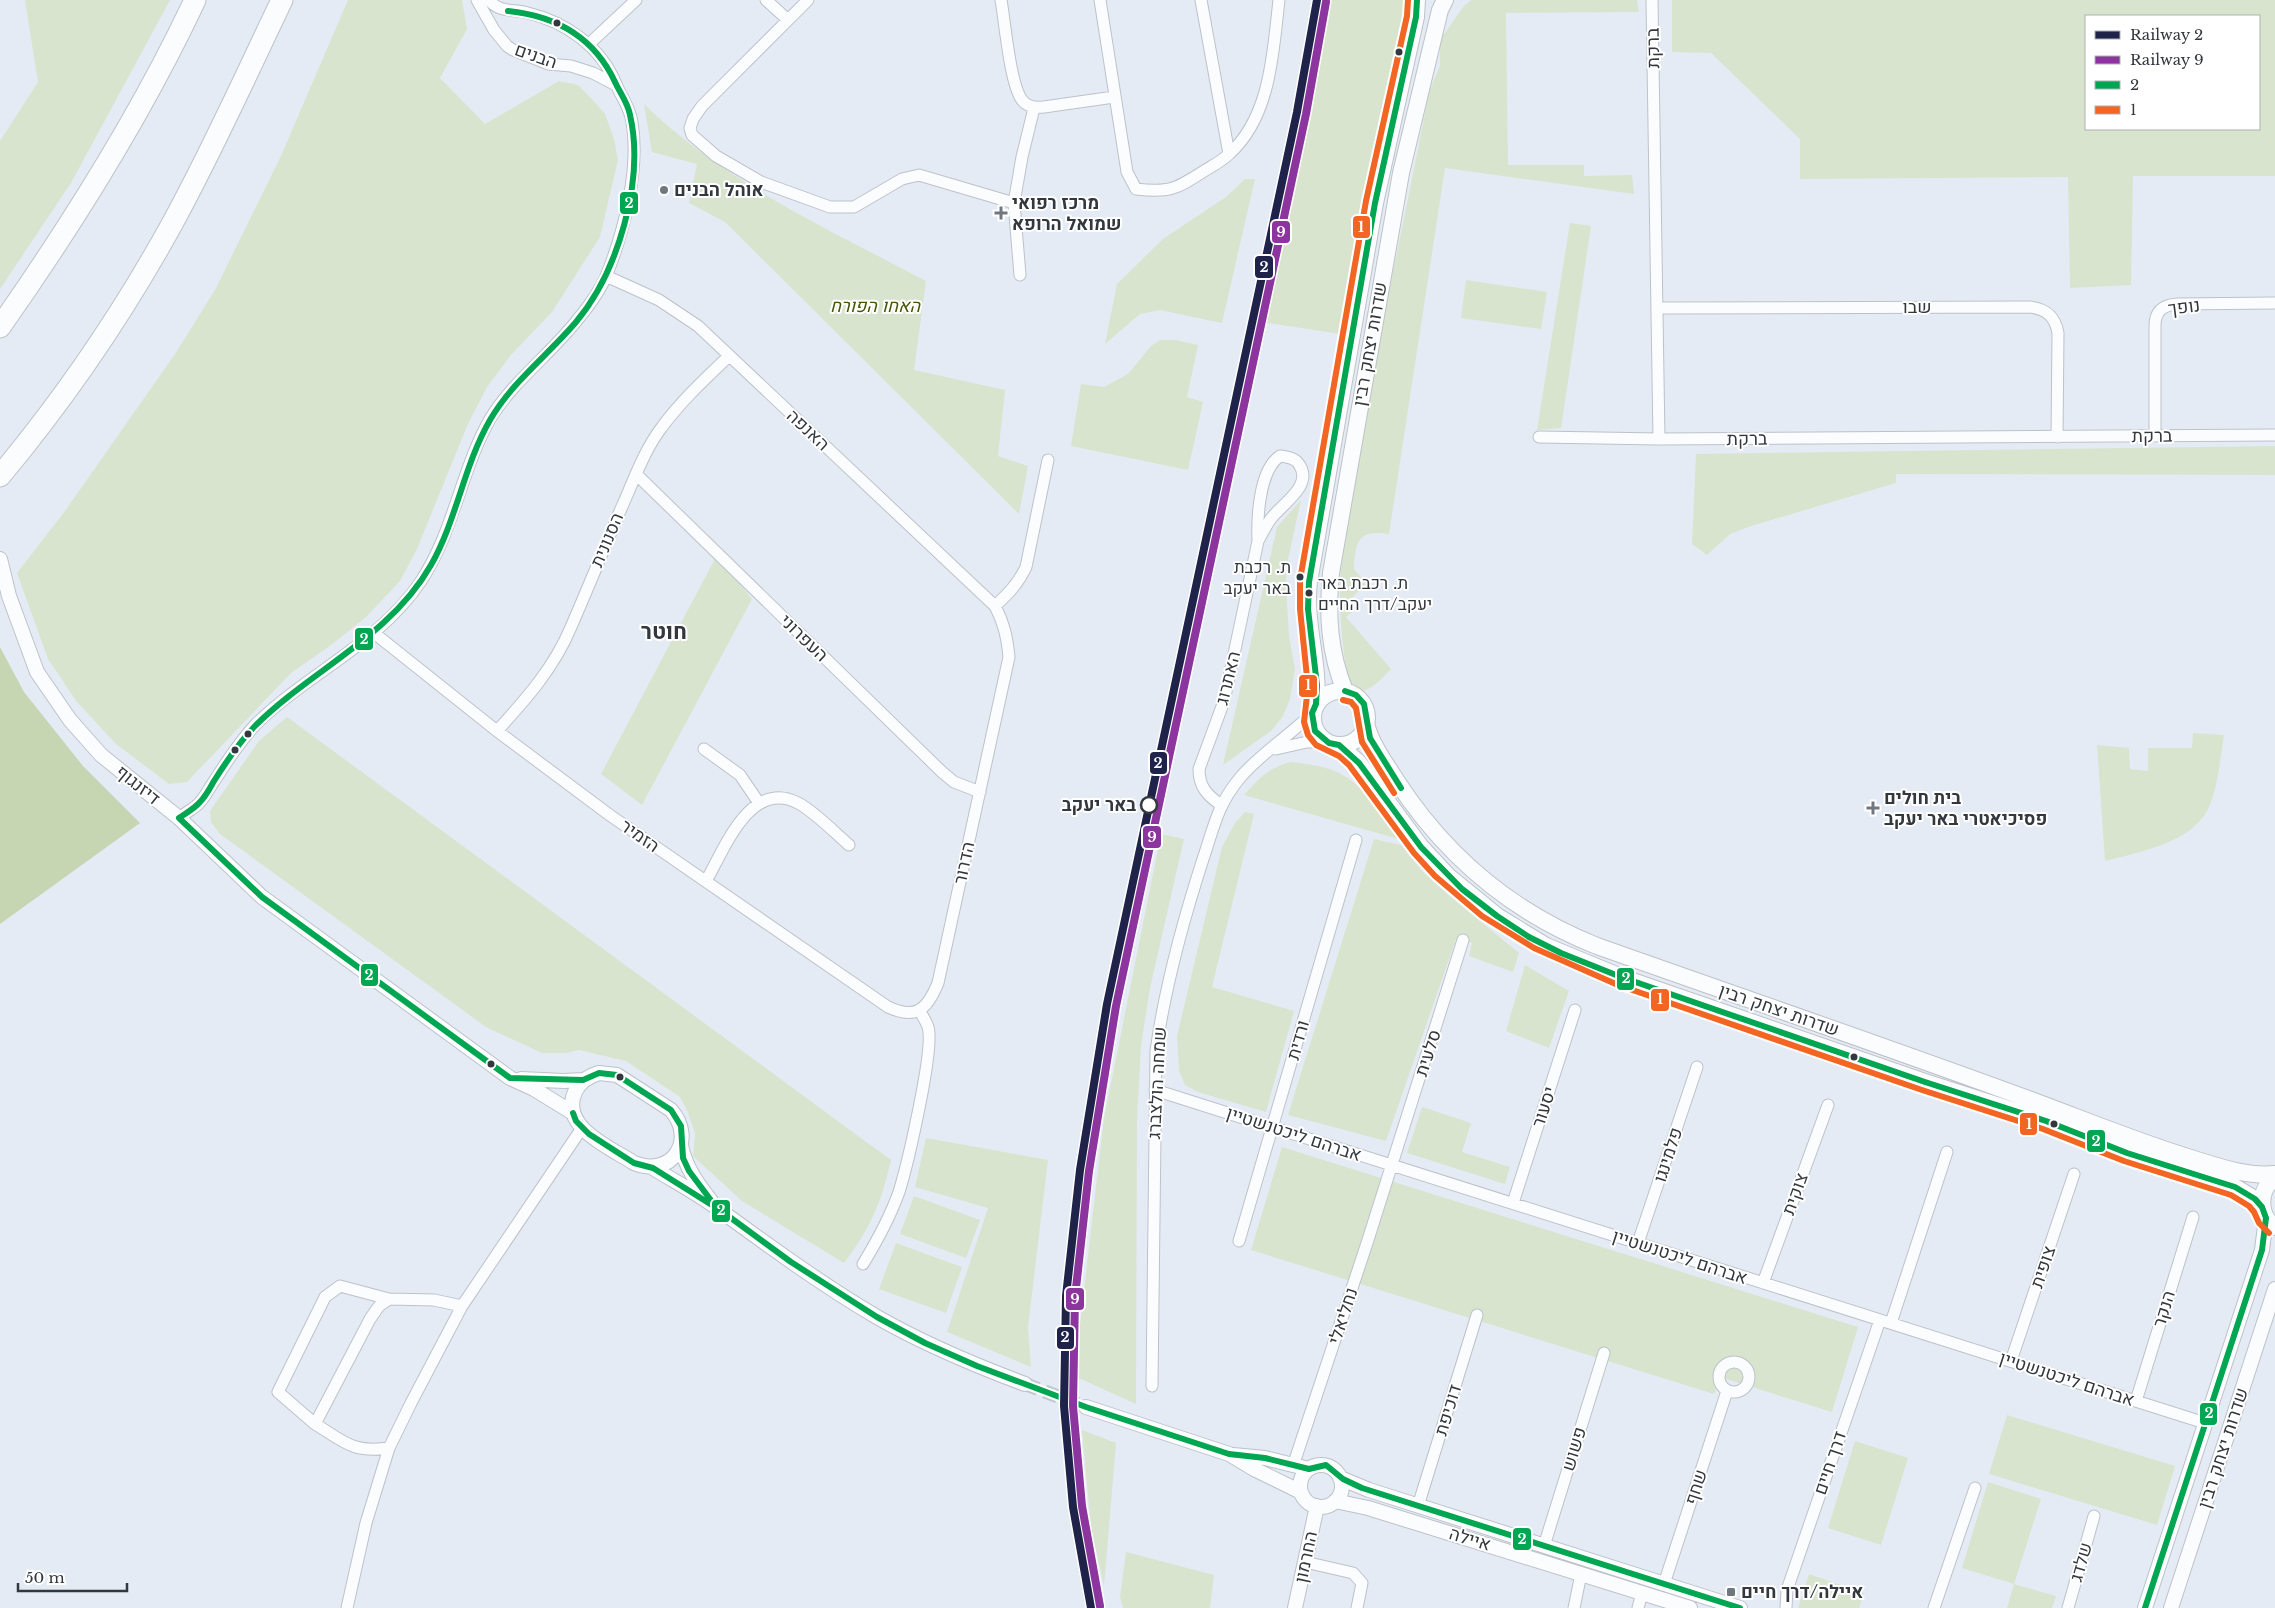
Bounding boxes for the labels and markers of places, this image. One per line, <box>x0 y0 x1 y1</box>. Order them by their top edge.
unlabelled marker <box>552 18 562 28</box>
unlabelled marker <box>1394 47 1404 57</box>
place label: אוהל הבנים <box>674 179 764 201</box>
marker: אוהל הבנים <box>658 184 670 196</box>
place label: מרכז רפואי שמואל הרופא <box>1012 192 1121 235</box>
marker: מרכז רפואי שמואל הרופא <box>994 206 1008 220</box>
place label: ת. רכבת באר יעקב <box>1223 557 1291 599</box>
marker: ת. רכבת באר יעקב <box>1295 572 1305 582</box>
place label: ת. רכבת באר יעקב/דרך החיים <box>1318 573 1432 615</box>
marker: ת. רכבת באר יעקב/דרך החיים <box>1304 588 1314 598</box>
unlabelled marker <box>243 729 253 739</box>
unlabelled marker <box>230 745 240 755</box>
place label: בית חולים פסיכיאטרי באר יעקב <box>1884 787 2047 830</box>
place label: באר יעקב <box>1062 794 1136 816</box>
marker: באר יעקב <box>1140 796 1158 814</box>
marker: בית חולים פסיכיאטרי באר יעקב <box>1866 801 1880 815</box>
unlabelled marker <box>1849 1052 1859 1062</box>
unlabelled marker <box>486 1059 496 1069</box>
unlabelled marker <box>615 1072 625 1082</box>
unlabelled marker <box>2049 1119 2059 1129</box>
place label: איילה/דרך חיים <box>1741 1581 1863 1603</box>
marker: איילה/דרך חיים <box>1725 1586 1737 1598</box>

